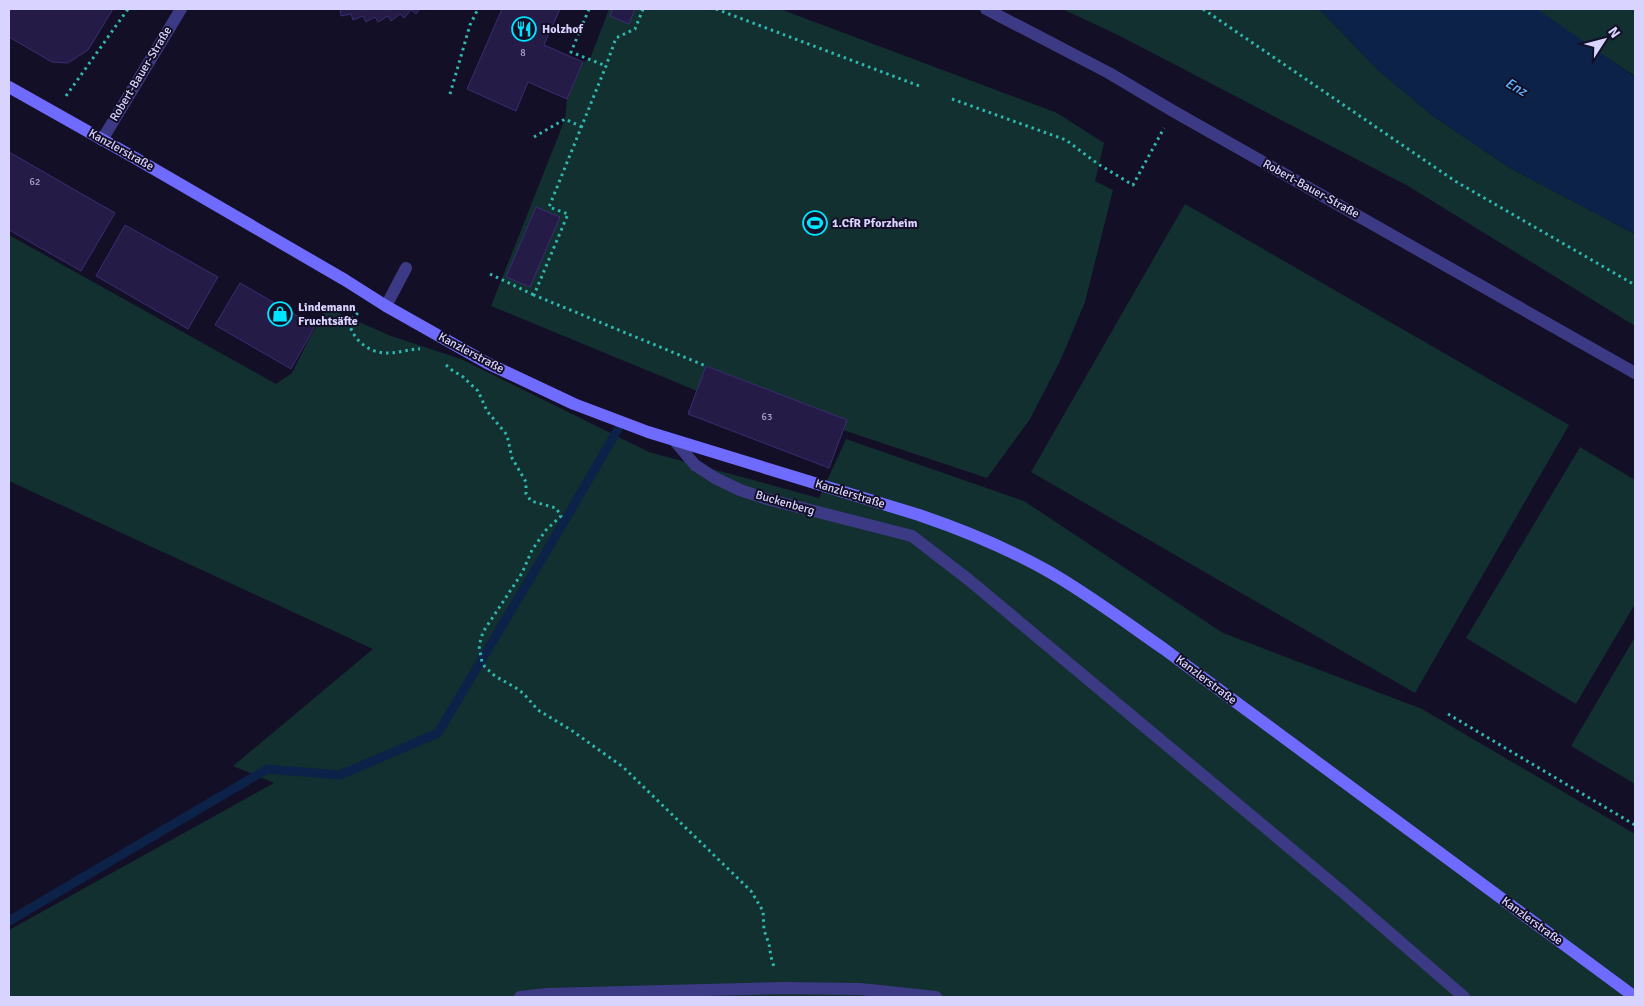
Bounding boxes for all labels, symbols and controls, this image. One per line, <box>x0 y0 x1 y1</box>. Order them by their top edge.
north arrow <box>1579 15 1629 65</box>
restaurant icon: Holzhof <box>511 16 537 42</box>
place label: Holzhof <box>542 22 584 37</box>
street label: Robert-Bauer-Straße <box>107 24 175 124</box>
text: N <box>1604 24 1624 42</box>
house number: 8 <box>520 47 526 59</box>
water label: Enz <box>1502 74 1531 101</box>
street label: Kanzlerstraße <box>86 126 156 174</box>
street label: Robert-Bauer-Straße <box>1260 156 1362 222</box>
house number: 62 <box>30 176 40 188</box>
sports icon: 1.CfR Pforzheim <box>802 210 828 236</box>
place label: 1.CfR Pforzheim <box>832 216 918 231</box>
place label: Lindemann Fruchtsäfte <box>298 300 358 329</box>
shop icon: Lindemann Fruchtsäfte <box>267 301 293 327</box>
street label: Kanzlerstraße <box>436 329 506 377</box>
house number: 63 <box>762 411 772 423</box>
street label: Kanzlerstraße <box>813 476 887 512</box>
street label: Buckenberg <box>754 487 816 519</box>
street label: Kanzlerstraße <box>1173 652 1239 708</box>
street label: Kanzlerstraße <box>1498 894 1566 948</box>

